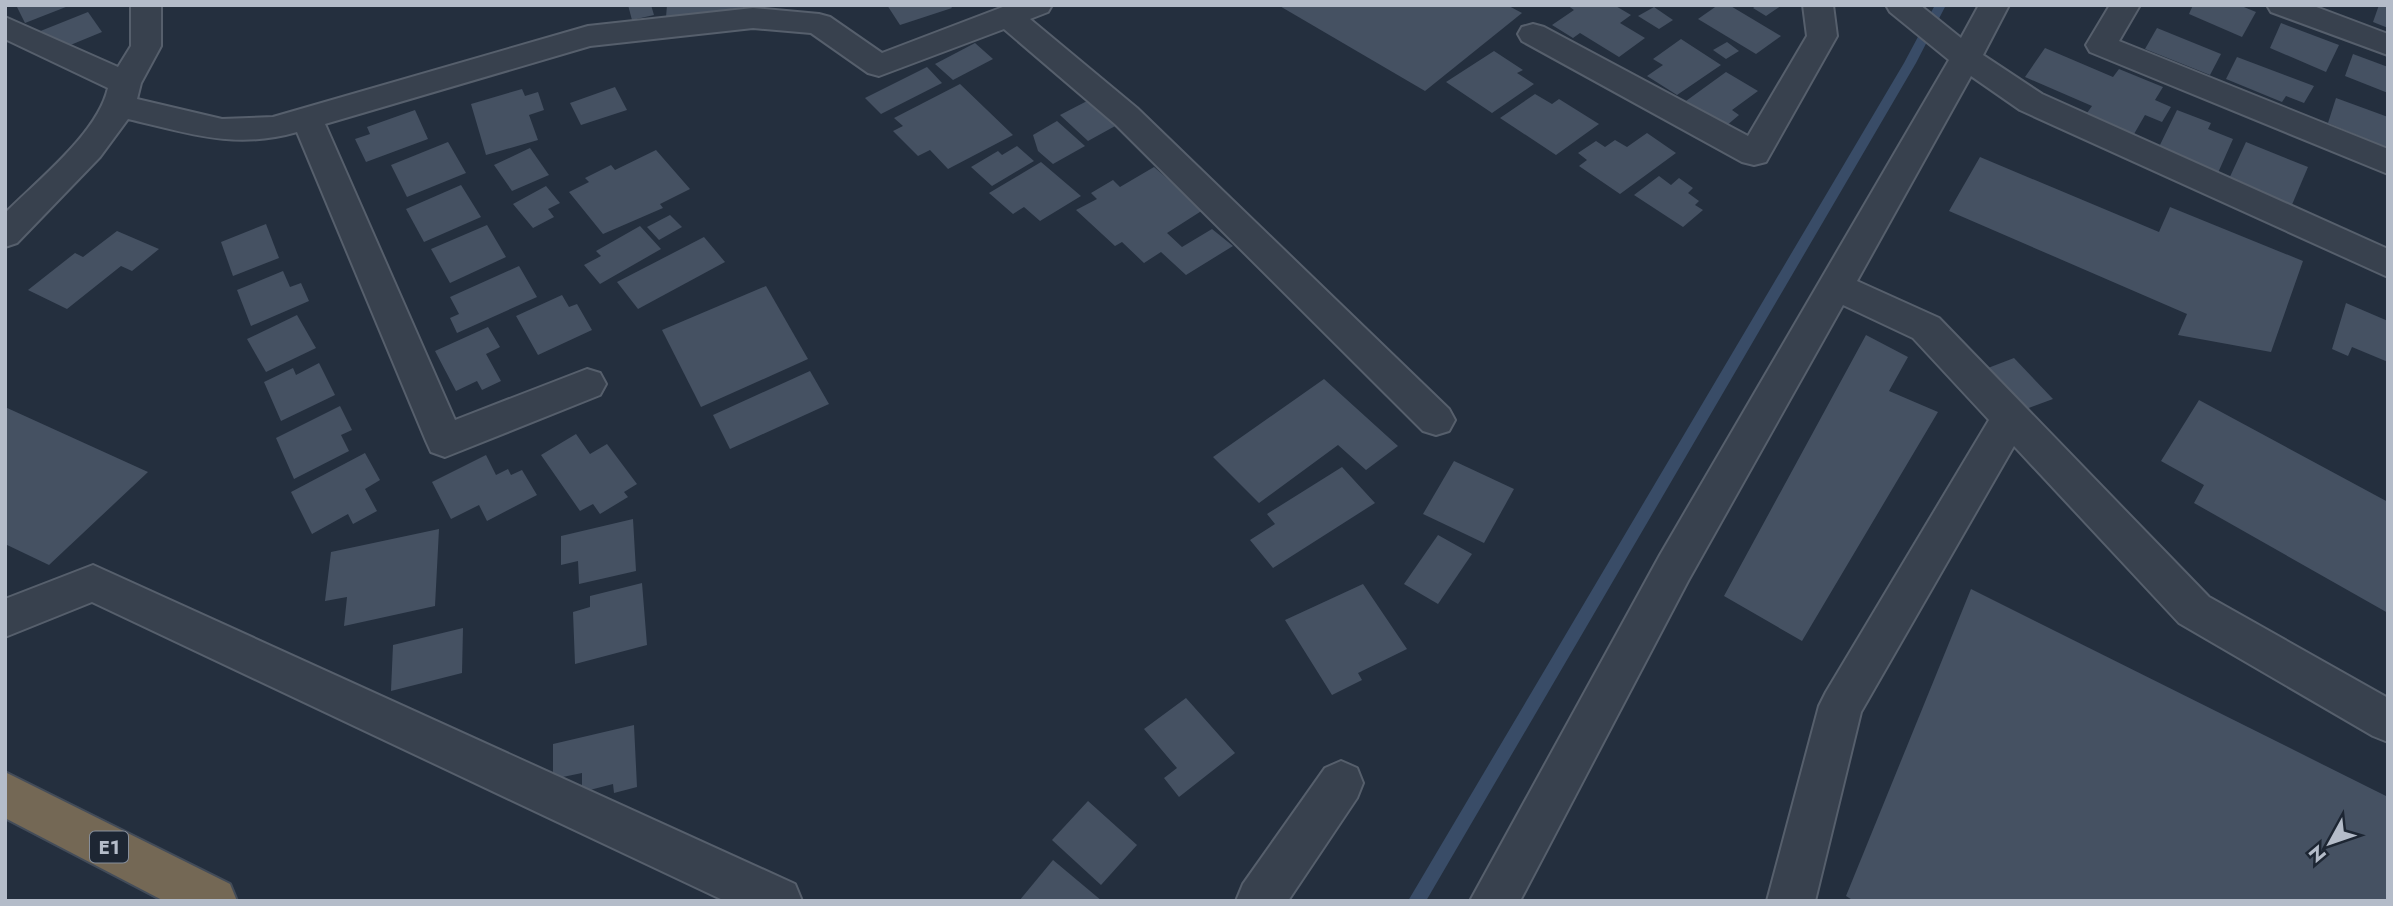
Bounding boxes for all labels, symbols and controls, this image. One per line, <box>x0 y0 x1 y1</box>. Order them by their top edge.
north arrow <box>2295 808 2365 878</box>
road number: E1 <box>90 832 128 862</box>
text: N <box>2302 839 2333 868</box>

